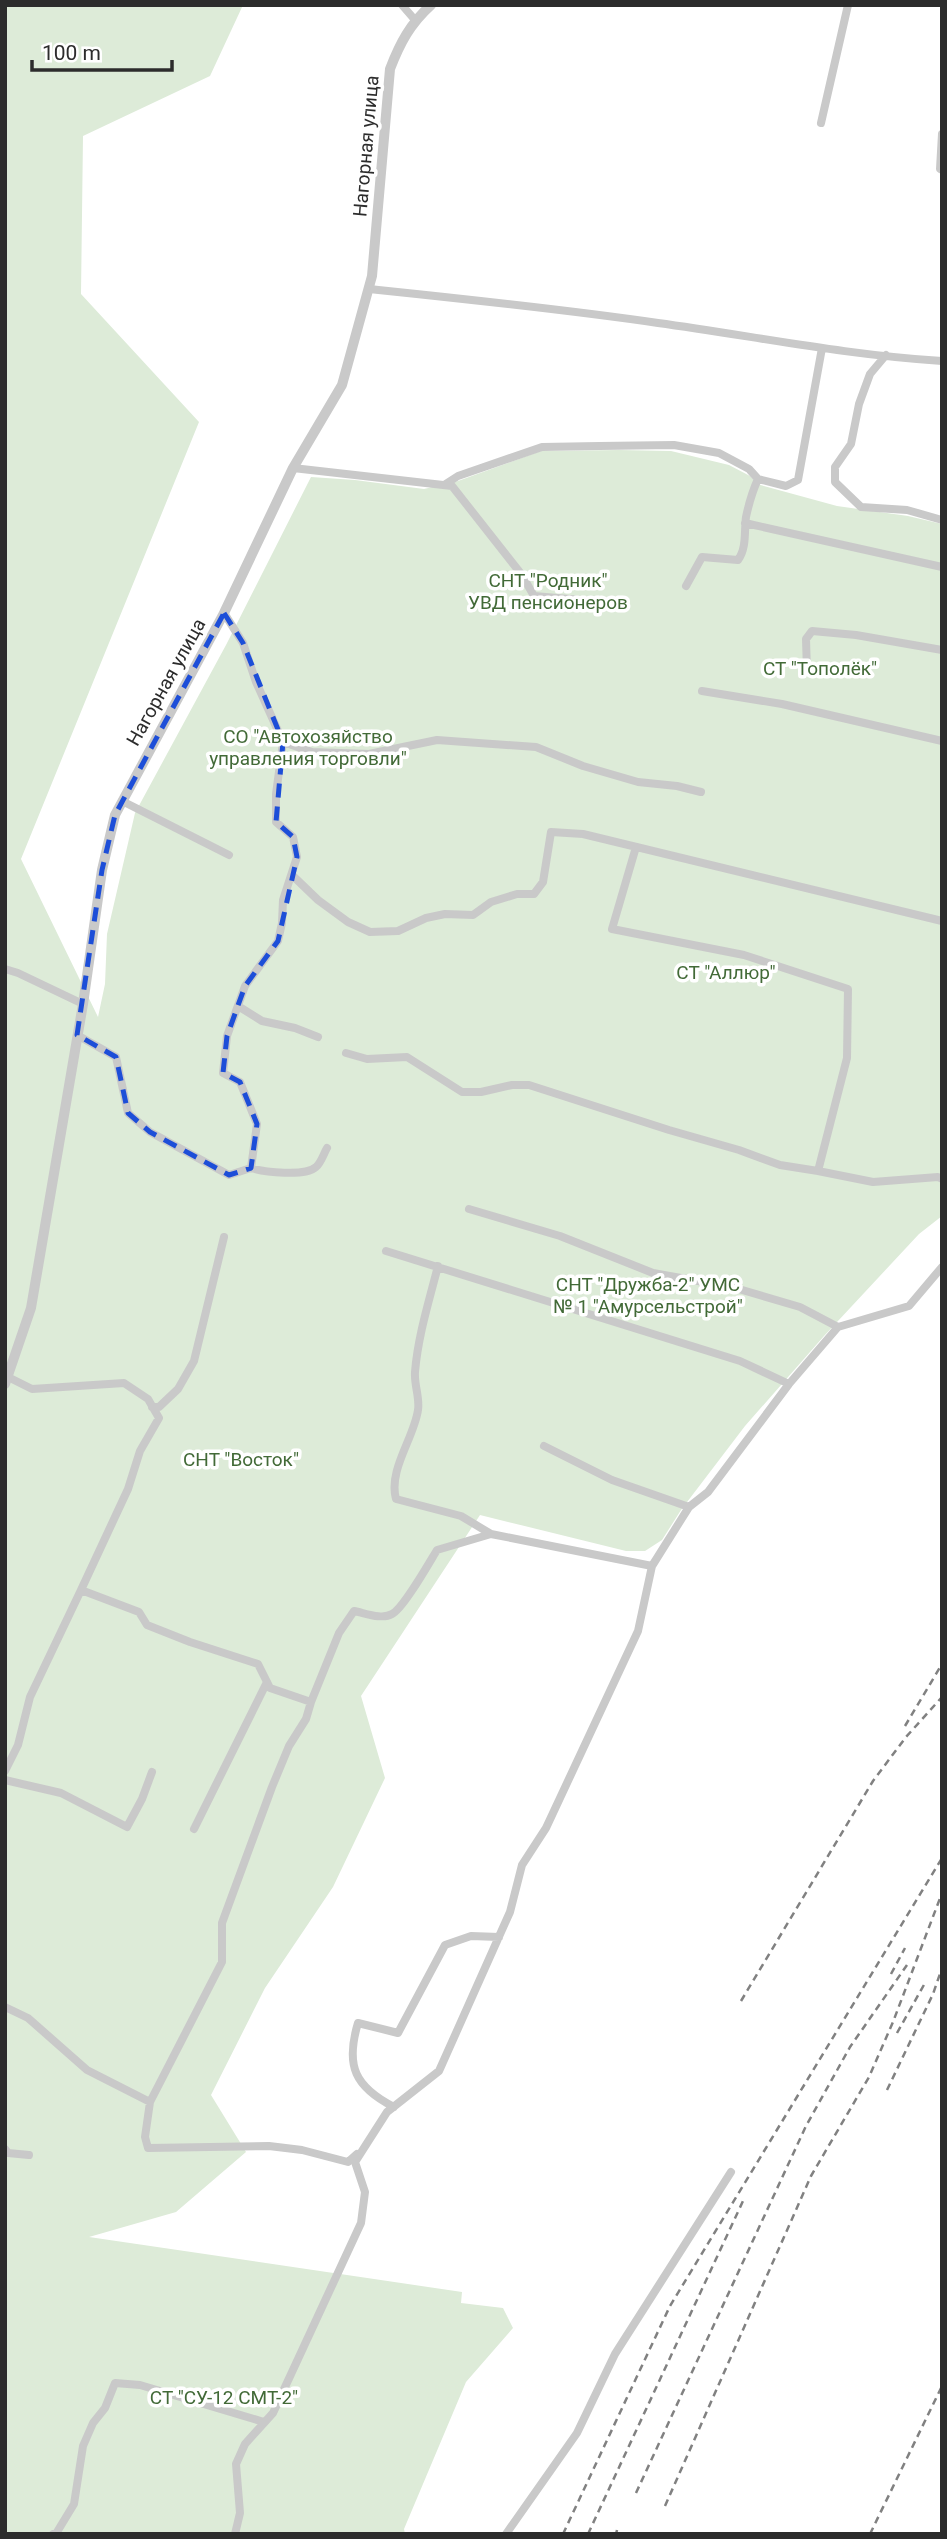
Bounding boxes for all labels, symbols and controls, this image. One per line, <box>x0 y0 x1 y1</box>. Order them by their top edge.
scale bar <box>32 28 172 72</box>
text: 100 m <box>42 41 101 65</box>
street label: Нагорная улица <box>348 74 384 218</box>
park label: СНТ "Родник" УВД пенсионеров <box>468 569 628 614</box>
street label: Нагорная улица <box>122 614 210 750</box>
park label: СТ "Тополёк" <box>763 657 877 680</box>
park label: СО "Автохозяйство управления торговли" <box>209 725 407 770</box>
park label: СТ "Аллюр" <box>676 961 776 984</box>
park label: СНТ "Дружба-2" УМС № 1 "Амурсельстрой" <box>553 1273 743 1318</box>
park label: СНТ "Восток" <box>183 1448 299 1471</box>
park label: СТ "СУ-12 СМТ-2" <box>150 2386 298 2409</box>

